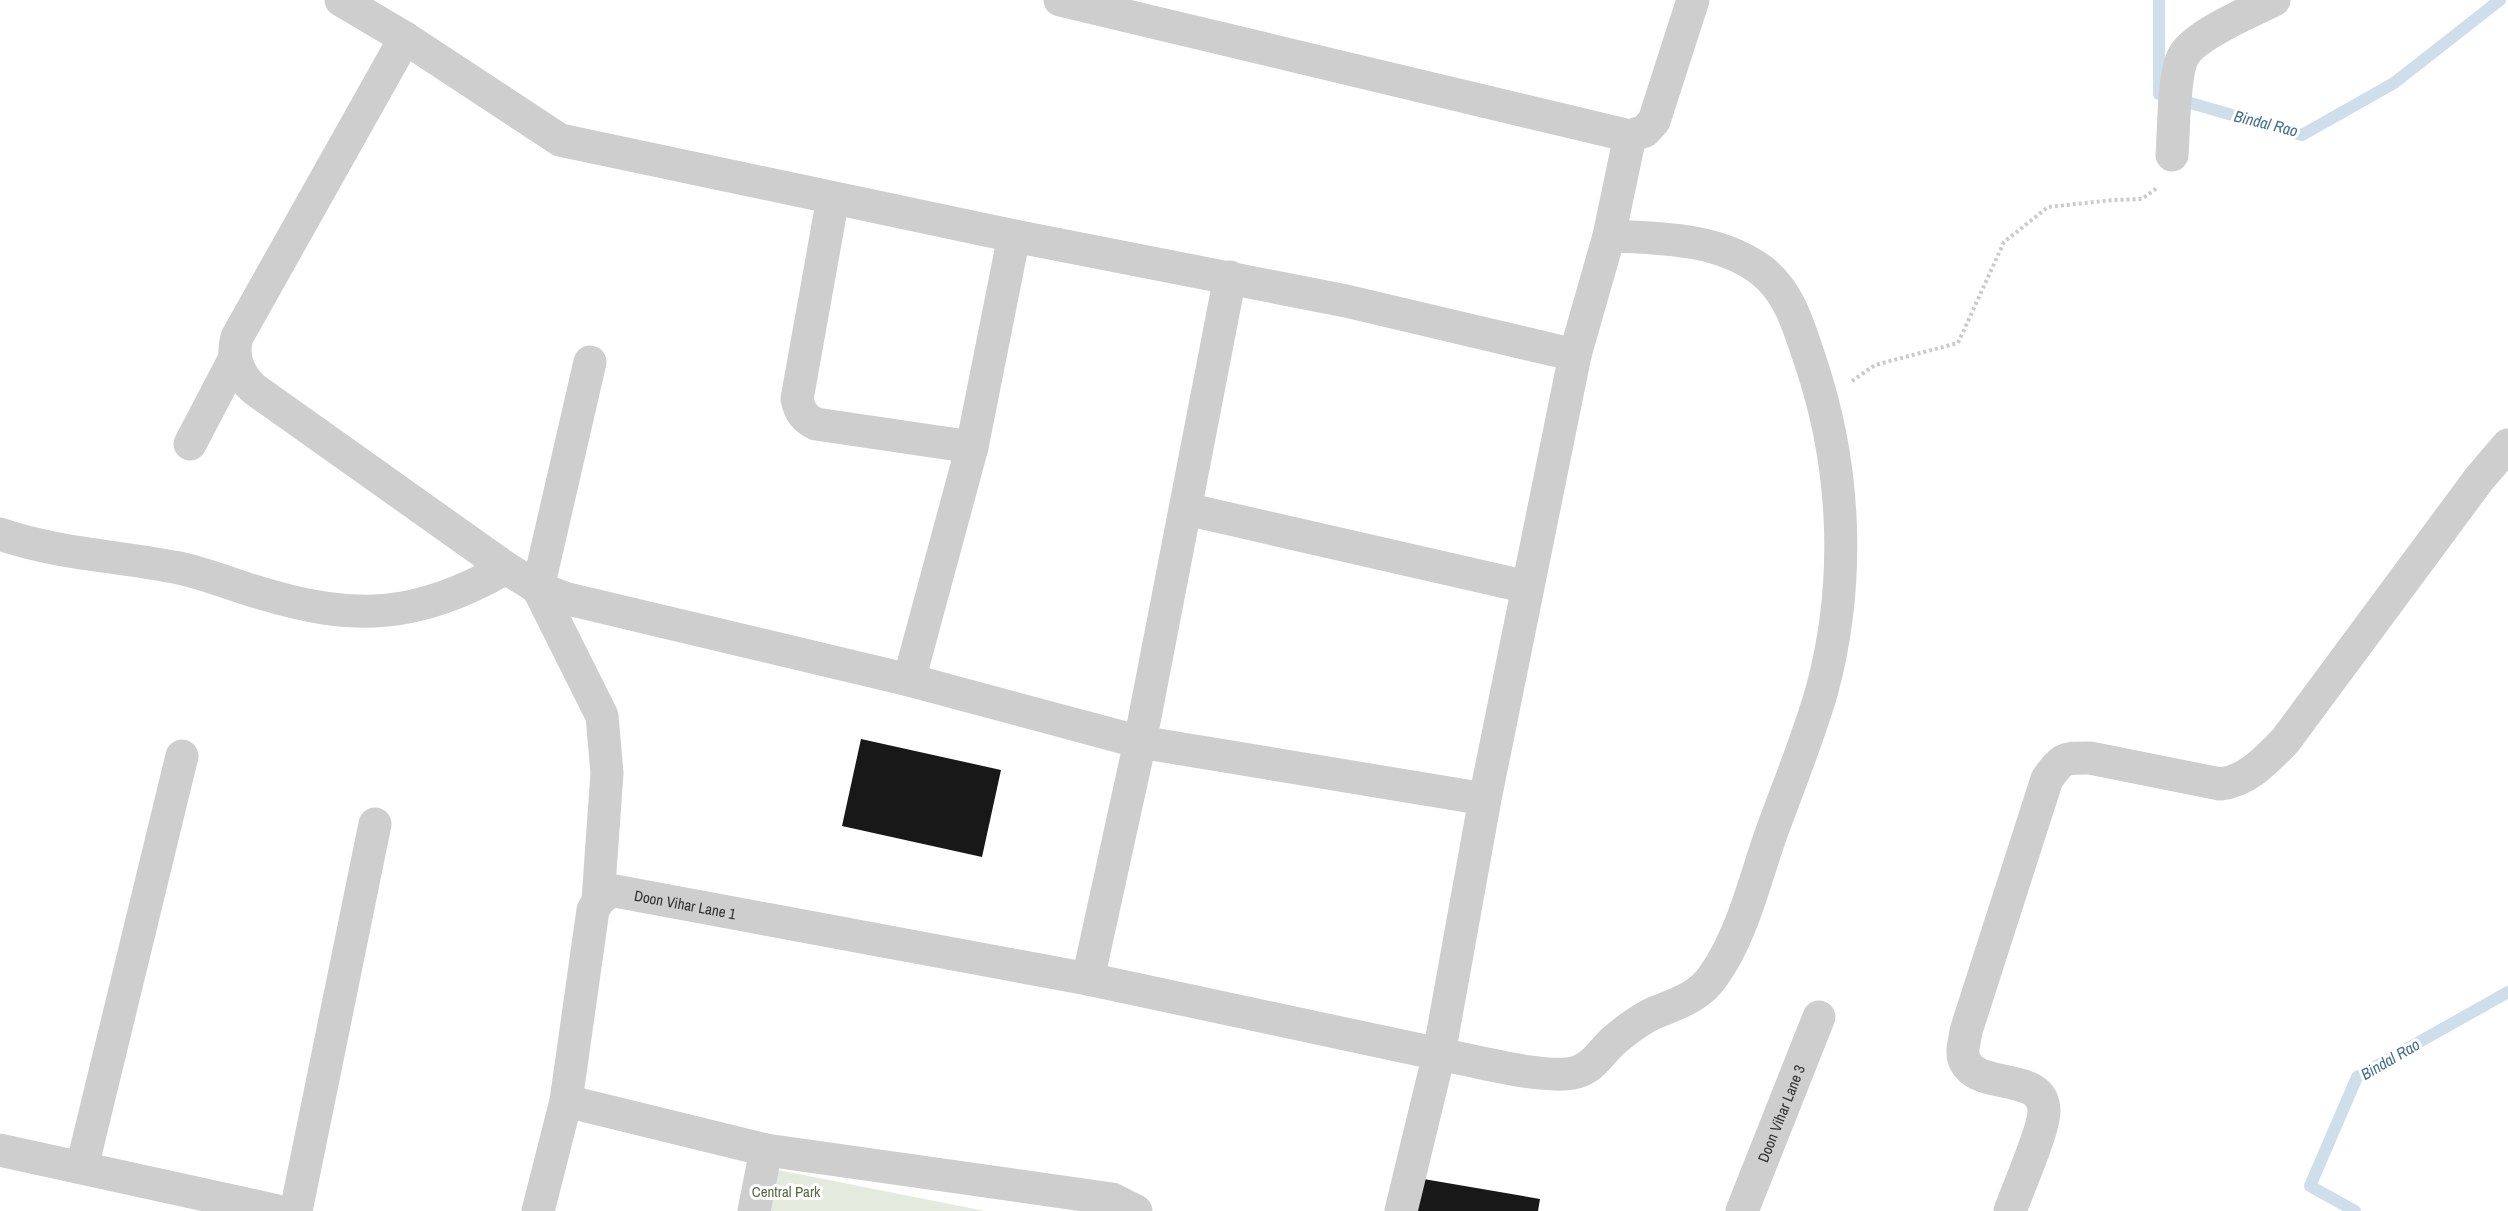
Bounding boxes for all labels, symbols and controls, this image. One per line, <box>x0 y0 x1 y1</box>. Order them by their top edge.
water label: Bindal Rao <box>2232 104 2300 142</box>
street label: Doon Vihar Lane 1 <box>633 884 738 924</box>
water label: Bindal Rao <box>2356 1033 2424 1085</box>
street label: Doon Vihar Lane 3 <box>1752 1061 1810 1165</box>
park label: Central Park <box>752 1181 821 1202</box>

